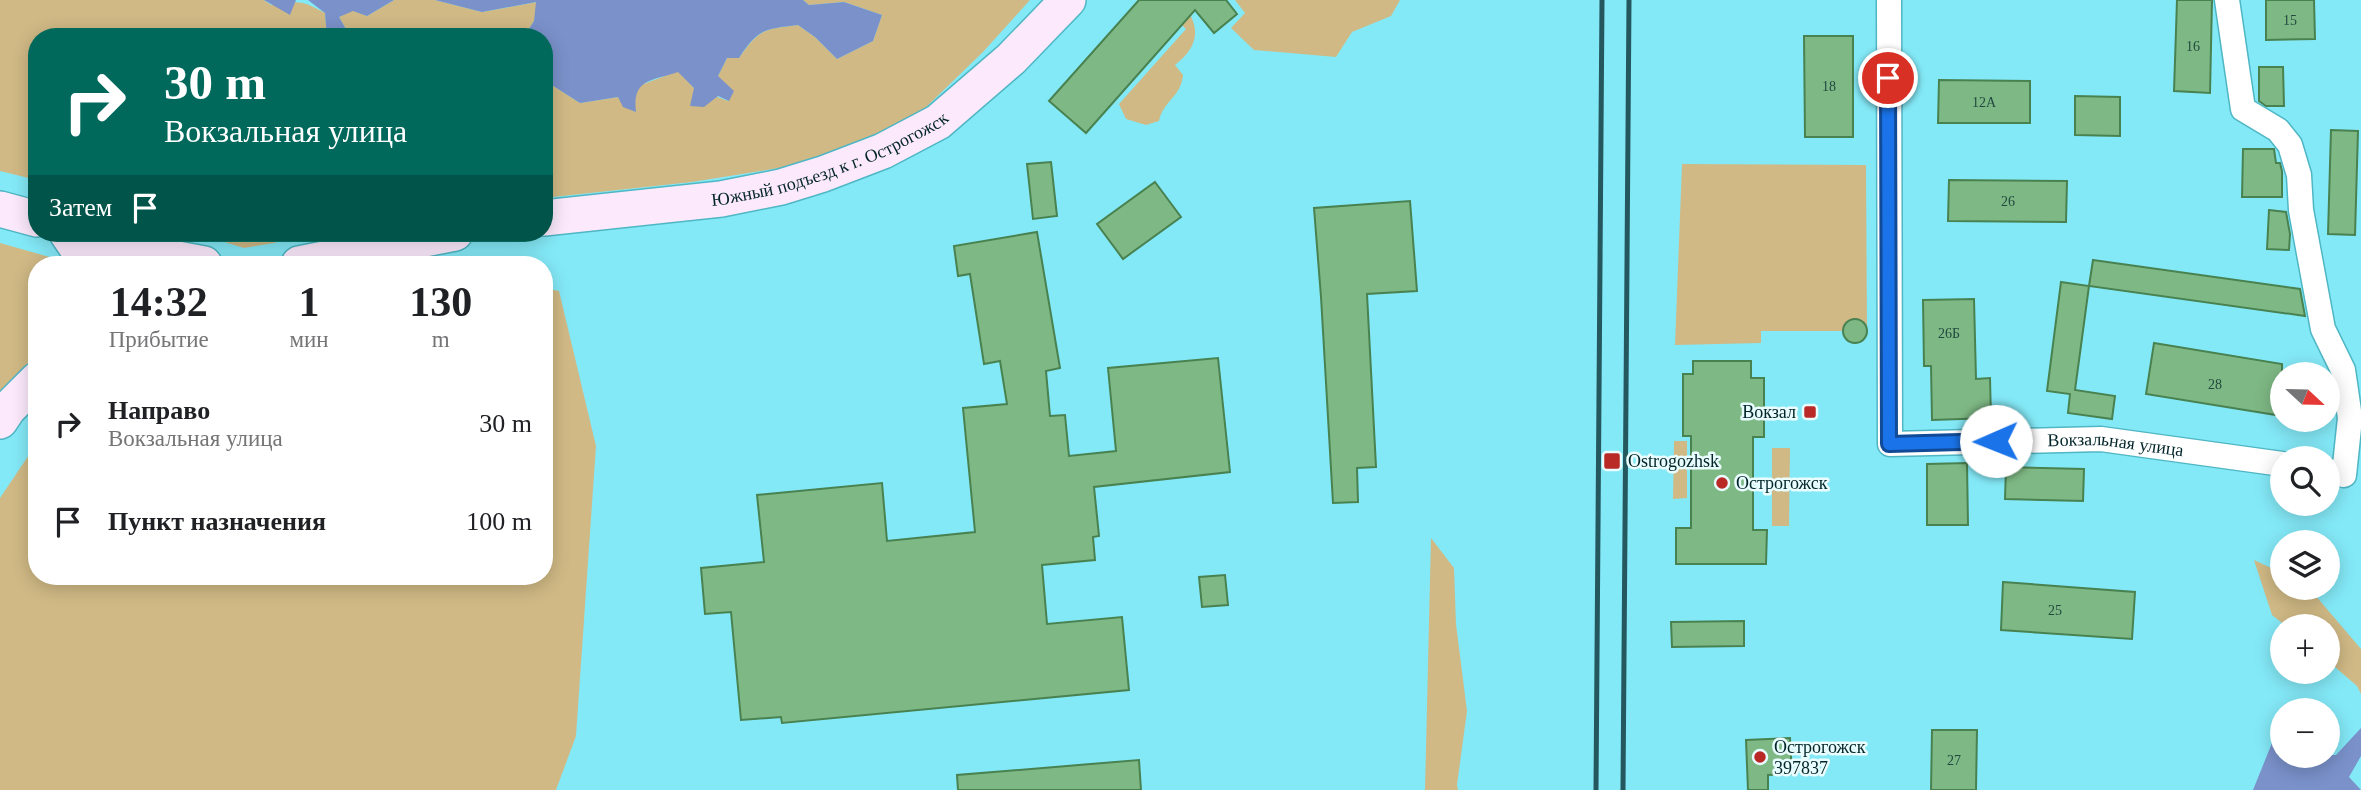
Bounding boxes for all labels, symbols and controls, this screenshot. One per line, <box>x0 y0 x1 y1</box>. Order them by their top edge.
house number: 15 <box>2283 13 2297 28</box>
house number: 16 <box>2186 39 2200 54</box>
pin <box>1858 48 1918 108</box>
text: 30 m <box>164 55 266 110</box>
icon: right <box>49 56 140 147</box>
icon: arrive <box>1869 59 1907 97</box>
house number: 18 <box>1822 79 1836 94</box>
house number: 12А <box>1972 95 1997 110</box>
street label: Южный подъезд к г. Острогожск <box>710 108 952 210</box>
text: Вокзальная улица <box>164 113 407 149</box>
icon: arrive <box>126 189 164 227</box>
text: Затем <box>49 193 112 222</box>
house number: 26 <box>2001 194 2015 209</box>
text: 14:32 <box>110 279 208 325</box>
text: 1 <box>299 279 320 325</box>
text: 130 <box>409 279 472 325</box>
house number: 26Б <box>1938 326 1960 341</box>
text: Прибытие <box>109 327 209 352</box>
text: мин <box>289 327 329 352</box>
text: m <box>432 327 450 352</box>
north arrow <box>2270 362 2340 432</box>
map controls <box>2270 362 2340 768</box>
house number: 28 <box>2208 377 2222 392</box>
text: Направо <box>108 396 210 425</box>
place label: Вокзал <box>1742 402 1796 422</box>
marker: Вокзал <box>1802 404 1818 420</box>
position arrow <box>1959 404 2033 478</box>
icon: right <box>49 405 87 443</box>
text: 30 m <box>479 409 532 438</box>
text: Вокзальная улица <box>108 426 283 451</box>
street label: Вокзальная улица <box>2047 429 2185 460</box>
button: search <box>2270 446 2340 516</box>
marker: Ostrogozhsk <box>1602 451 1622 471</box>
place label: Ostrogozhsk <box>1628 451 1719 471</box>
place label: Острогожск <box>1736 473 1828 493</box>
marker: Острогожск <box>1714 475 1730 491</box>
icon: arrive <box>49 503 87 541</box>
text: Пункт назначения <box>108 507 326 536</box>
text: 100 m <box>466 507 532 536</box>
button: layers <box>2270 530 2340 600</box>
house number: 25 <box>2048 603 2062 618</box>
button: + <box>2270 614 2340 684</box>
button: − <box>2270 698 2340 768</box>
place label: Острогожск 397837 <box>1774 737 1866 778</box>
marker: Острогожск 397837 <box>1752 749 1768 765</box>
house number: 27 <box>1947 753 1961 768</box>

